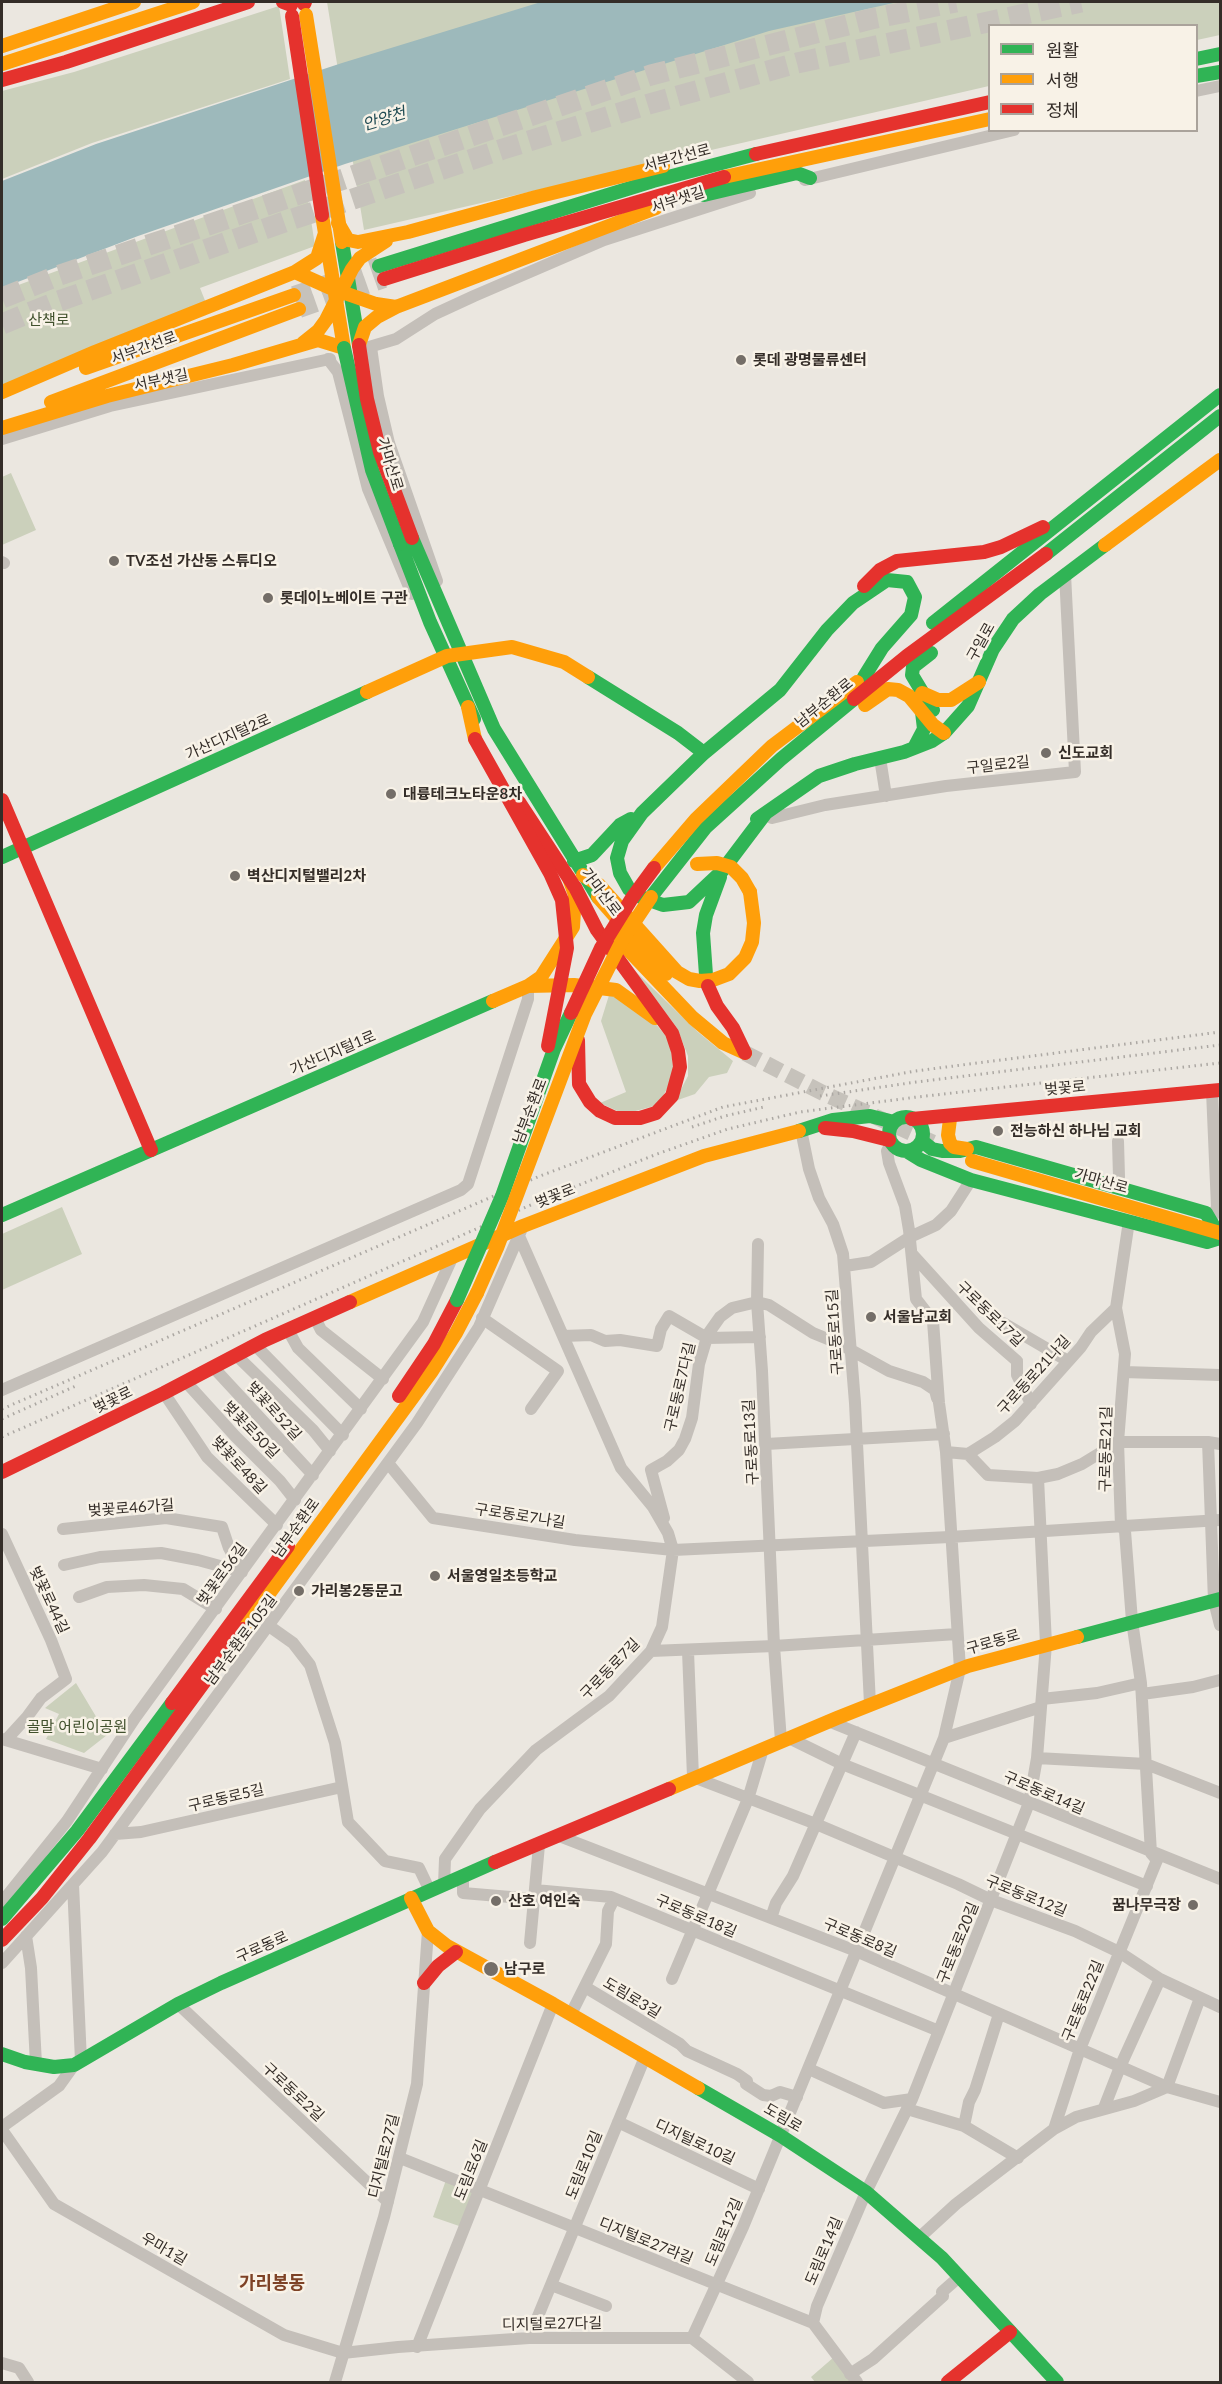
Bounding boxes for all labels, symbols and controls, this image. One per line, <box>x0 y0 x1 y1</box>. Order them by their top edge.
legend <box>988 24 1198 132</box>
text: 원활 <box>1046 39 1079 61</box>
text: 서행 <box>1046 69 1079 91</box>
text: 정체 <box>1046 99 1079 121</box>
water label: 안양천 <box>360 103 408 135</box>
street label: 서부간선로 <box>641 140 713 176</box>
street label: 서부샛길 <box>649 183 707 217</box>
park label: 산책로 <box>28 311 70 329</box>
street label: 서부간선로 <box>109 328 179 368</box>
place label: 롯데 광명물류센터 <box>753 351 867 369</box>
marker: 롯데 광명물류센터 <box>734 353 748 367</box>
street label: 서부샛길 <box>132 365 190 395</box>
street label: 가마산로 <box>373 435 407 493</box>
place label: TV조선 가산동 스튜디오 <box>126 552 277 570</box>
marker: TV조선 가산동 스튜디오 <box>107 554 121 568</box>
place label: 롯데이노베이트 구관 <box>280 589 408 607</box>
marker: 롯데이노베이트 구관 <box>261 591 275 605</box>
street label: 구일로 <box>963 620 999 664</box>
street label: 남부순환로 <box>792 674 856 732</box>
street label: 가산디지털2로 <box>183 710 273 764</box>
place label: 신도교회 <box>1058 744 1113 762</box>
marker: 신도교회 <box>1039 746 1053 760</box>
street label: 구일로2길 <box>965 753 1031 777</box>
place label: 대륭테크노타운8차 <box>403 785 522 803</box>
marker: 대륭테크노타운8차 <box>384 787 398 801</box>
street label: 가마산로 <box>577 865 625 919</box>
place label: 벽산디지털밸리2차 <box>247 867 366 885</box>
marker: 벽산디지털밸리2차 <box>228 869 242 883</box>
street label: 가산디지털1로 <box>287 1027 379 1079</box>
street label: 남부순환로 <box>509 1076 551 1146</box>
street label: 벚꽃로 <box>1044 1077 1086 1099</box>
place label: 전능하신 하나님 교회 <box>1010 1122 1141 1140</box>
marker: 전능하신 하나님 교회 <box>991 1124 1005 1138</box>
street label: 가마산로 <box>1072 1165 1130 1197</box>
street label: 벚꽃로 <box>532 1180 578 1212</box>
street label: 구로동로17길 <box>953 1278 1027 1350</box>
street label: 구로동로15길 <box>823 1288 847 1376</box>
place label: 서울남교회 <box>883 1308 952 1326</box>
marker: 서울남교회 <box>864 1310 878 1324</box>
street label: 구로동로21나길 <box>994 1332 1074 1418</box>
street label: 구로동로7다길 <box>661 1340 699 1434</box>
street label: 벚꽃로52길 <box>243 1378 305 1444</box>
street label: 벚꽃로 <box>90 1383 136 1417</box>
street label: 벚꽃로50길 <box>219 1398 283 1462</box>
street label: 구로동로13길 <box>740 1398 762 1486</box>
street label: 구로동로21길 <box>1096 1406 1116 1492</box>
street label: 벚꽃로48길 <box>208 1432 270 1498</box>
street label: 남부순환로 <box>268 1495 324 1561</box>
street label: 벚꽃로46가길 <box>87 1496 175 1520</box>
street label: 구로동로7나길 <box>473 1500 567 1532</box>
street label: 벚꽃로56길 <box>193 1539 251 1609</box>
street label: 벚꽃로44길 <box>26 1563 72 1637</box>
place label: 서울영일초등학교 <box>447 1567 557 1585</box>
marker: 서울영일초등학교 <box>428 1569 442 1583</box>
place label: 가리봉2동문고 <box>311 1582 402 1600</box>
marker: 가리봉2동문고 <box>292 1584 306 1598</box>
street label: 남부순환로105길 <box>201 1591 281 1689</box>
street label: 구로동로 <box>964 1626 1022 1658</box>
street label: 구로동로7길 <box>577 1635 643 1703</box>
park label: 골말 어린이공원 <box>27 1718 127 1736</box>
street label: 구로동로14길 <box>1001 1768 1087 1818</box>
street label: 구로동로5길 <box>186 1780 266 1816</box>
street label: 구로동로12길 <box>983 1871 1069 1921</box>
street label: 구로동로18길 <box>653 1891 739 1941</box>
place label: 산호 여인숙 <box>508 1892 581 1910</box>
marker: 산호 여인숙 <box>489 1894 503 1908</box>
place label: 꿈나무극장 <box>1112 1896 1181 1914</box>
marker: 꿈나무극장 <box>1186 1898 1200 1912</box>
street label: 구로동로20길 <box>933 1900 983 1986</box>
street label: 구로동로8길 <box>821 1915 899 1961</box>
street label: 구로동로 <box>233 1928 291 1966</box>
street label: 구로동로22길 <box>1058 1958 1108 2044</box>
marker: 남구로 <box>482 1960 500 1978</box>
place label: 남구로 <box>504 1960 545 1978</box>
street label: 도림로3길 <box>600 1974 664 2022</box>
street label: 구로동로2길 <box>258 2059 328 2125</box>
street label: 도림로 <box>761 2100 805 2136</box>
street label: 디지털로27길 <box>365 2112 403 2200</box>
street label: 디지털로10길 <box>652 2116 738 2168</box>
street label: 도림로10길 <box>562 2128 606 2202</box>
street label: 도림로6길 <box>451 2137 491 2203</box>
street label: 도림로12길 <box>702 2195 746 2269</box>
street label: 디지털로27라길 <box>596 2214 696 2268</box>
street label: 도림로14길 <box>802 2214 846 2288</box>
street label: 우마1길 <box>138 2229 190 2269</box>
district label: 가리봉동 <box>239 2272 305 2294</box>
street label: 디지털로27다길 <box>502 2314 602 2334</box>

